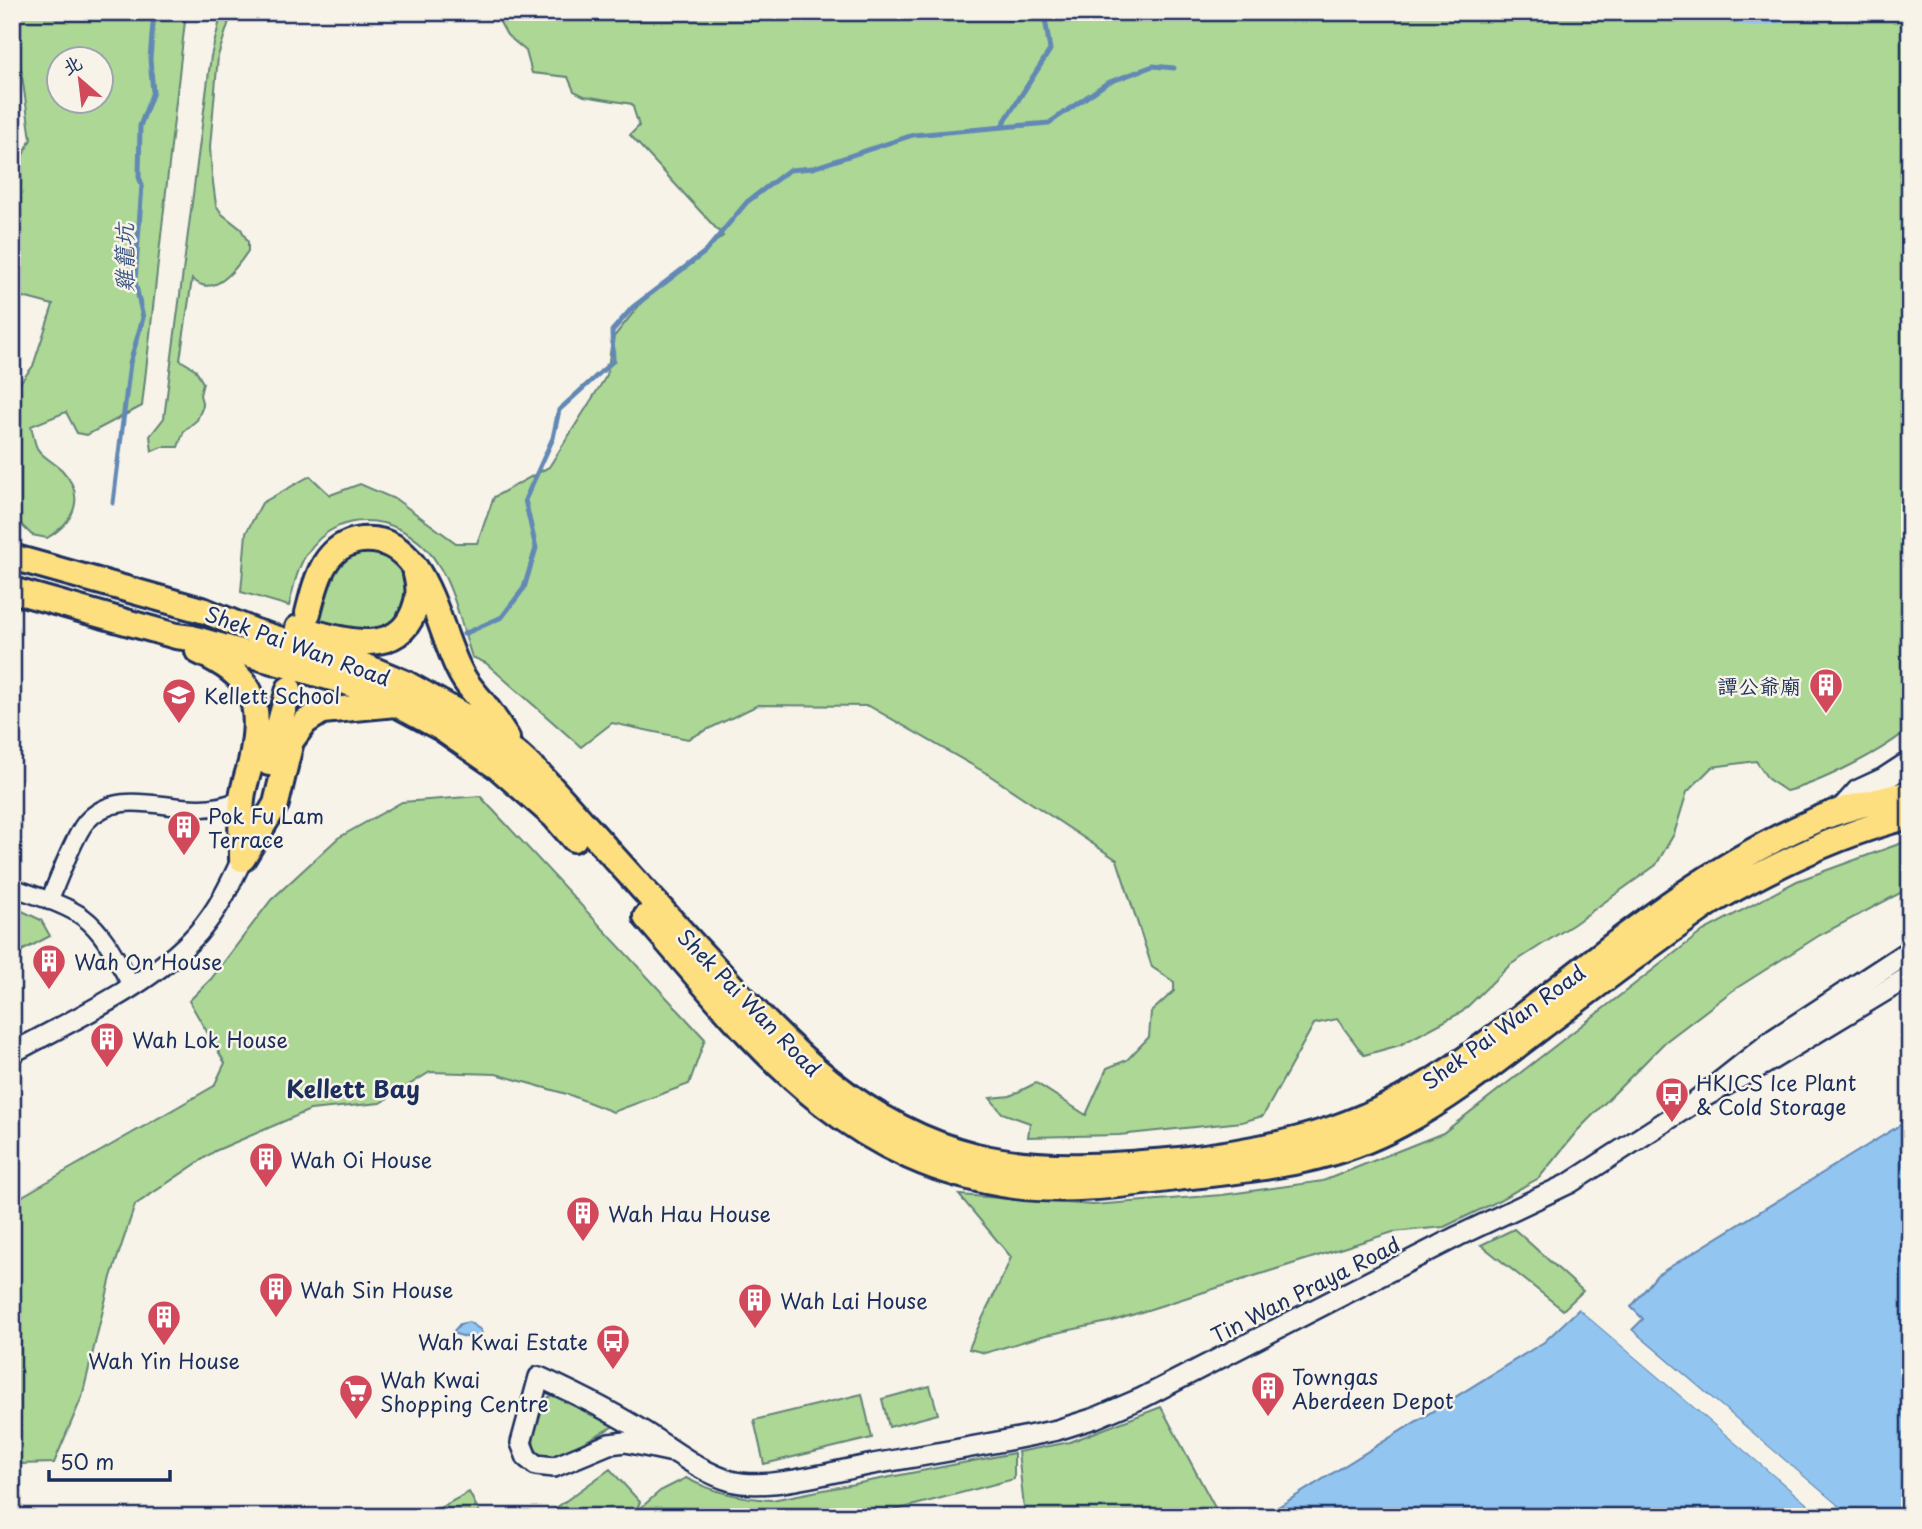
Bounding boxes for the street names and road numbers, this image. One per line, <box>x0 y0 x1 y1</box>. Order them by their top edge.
street label: Shek Pai Wan Road <box>201 597 395 693</box>
street label: Shek Pai Wan Road <box>671 921 829 1083</box>
street label: Shek Pai Wan Road <box>1415 956 1591 1096</box>
street label: Tin Wan Praya Road <box>1205 1227 1405 1351</box>

